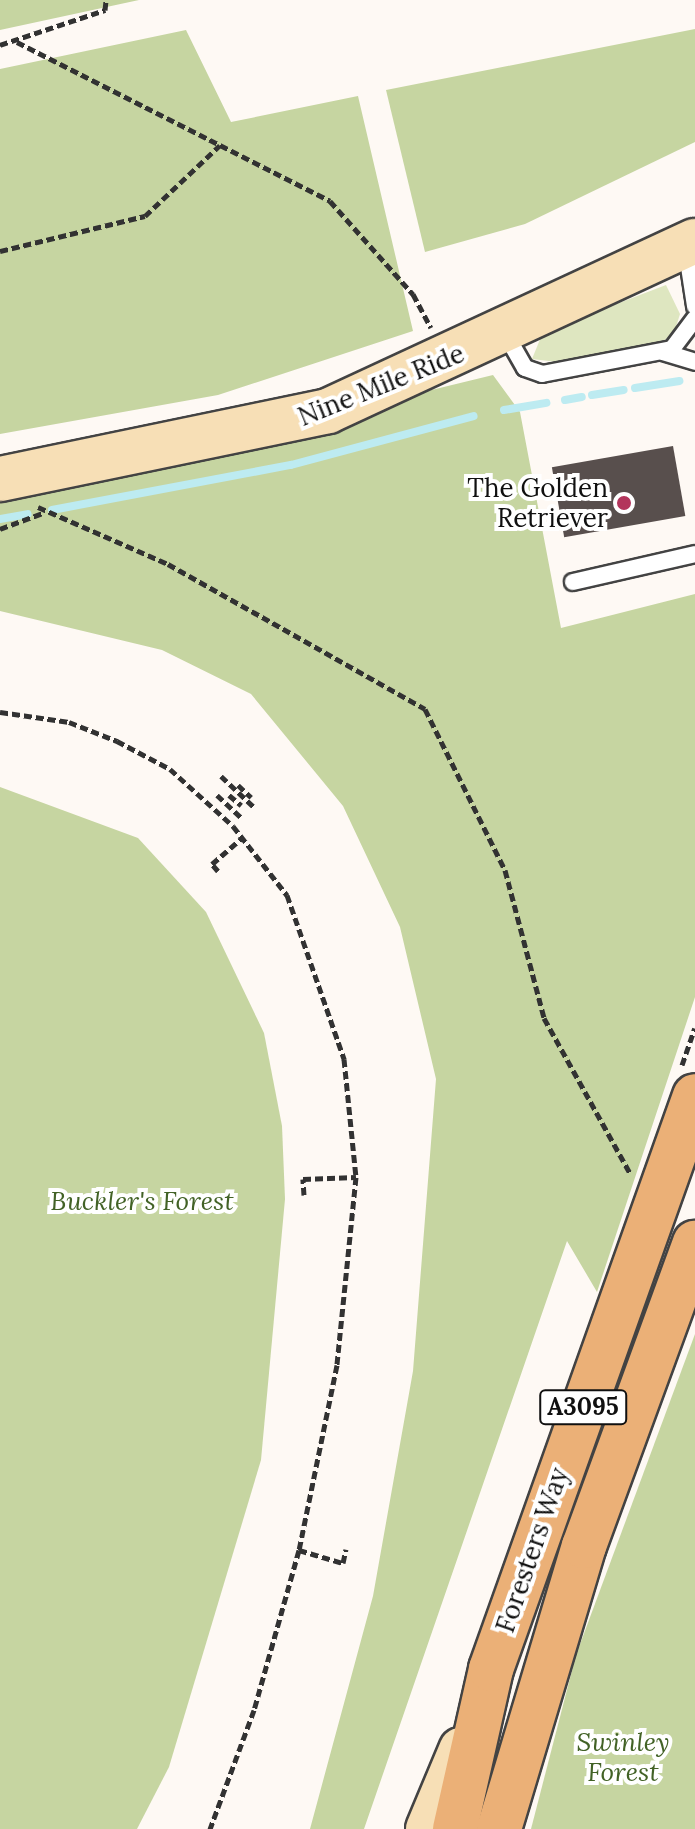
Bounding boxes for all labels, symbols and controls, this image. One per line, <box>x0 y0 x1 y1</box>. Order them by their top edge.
street label: Nine Mile Ride <box>293 338 469 432</box>
place label: The Golden Retriever <box>467 472 608 534</box>
marker: The Golden Retriever <box>615 494 633 512</box>
park label: Buckler's Forest <box>50 1185 234 1217</box>
road number: A3095 <box>539 1387 627 1427</box>
street label: Foresters Way <box>489 1463 575 1637</box>
park label: Swinley Forest <box>576 1726 670 1788</box>

